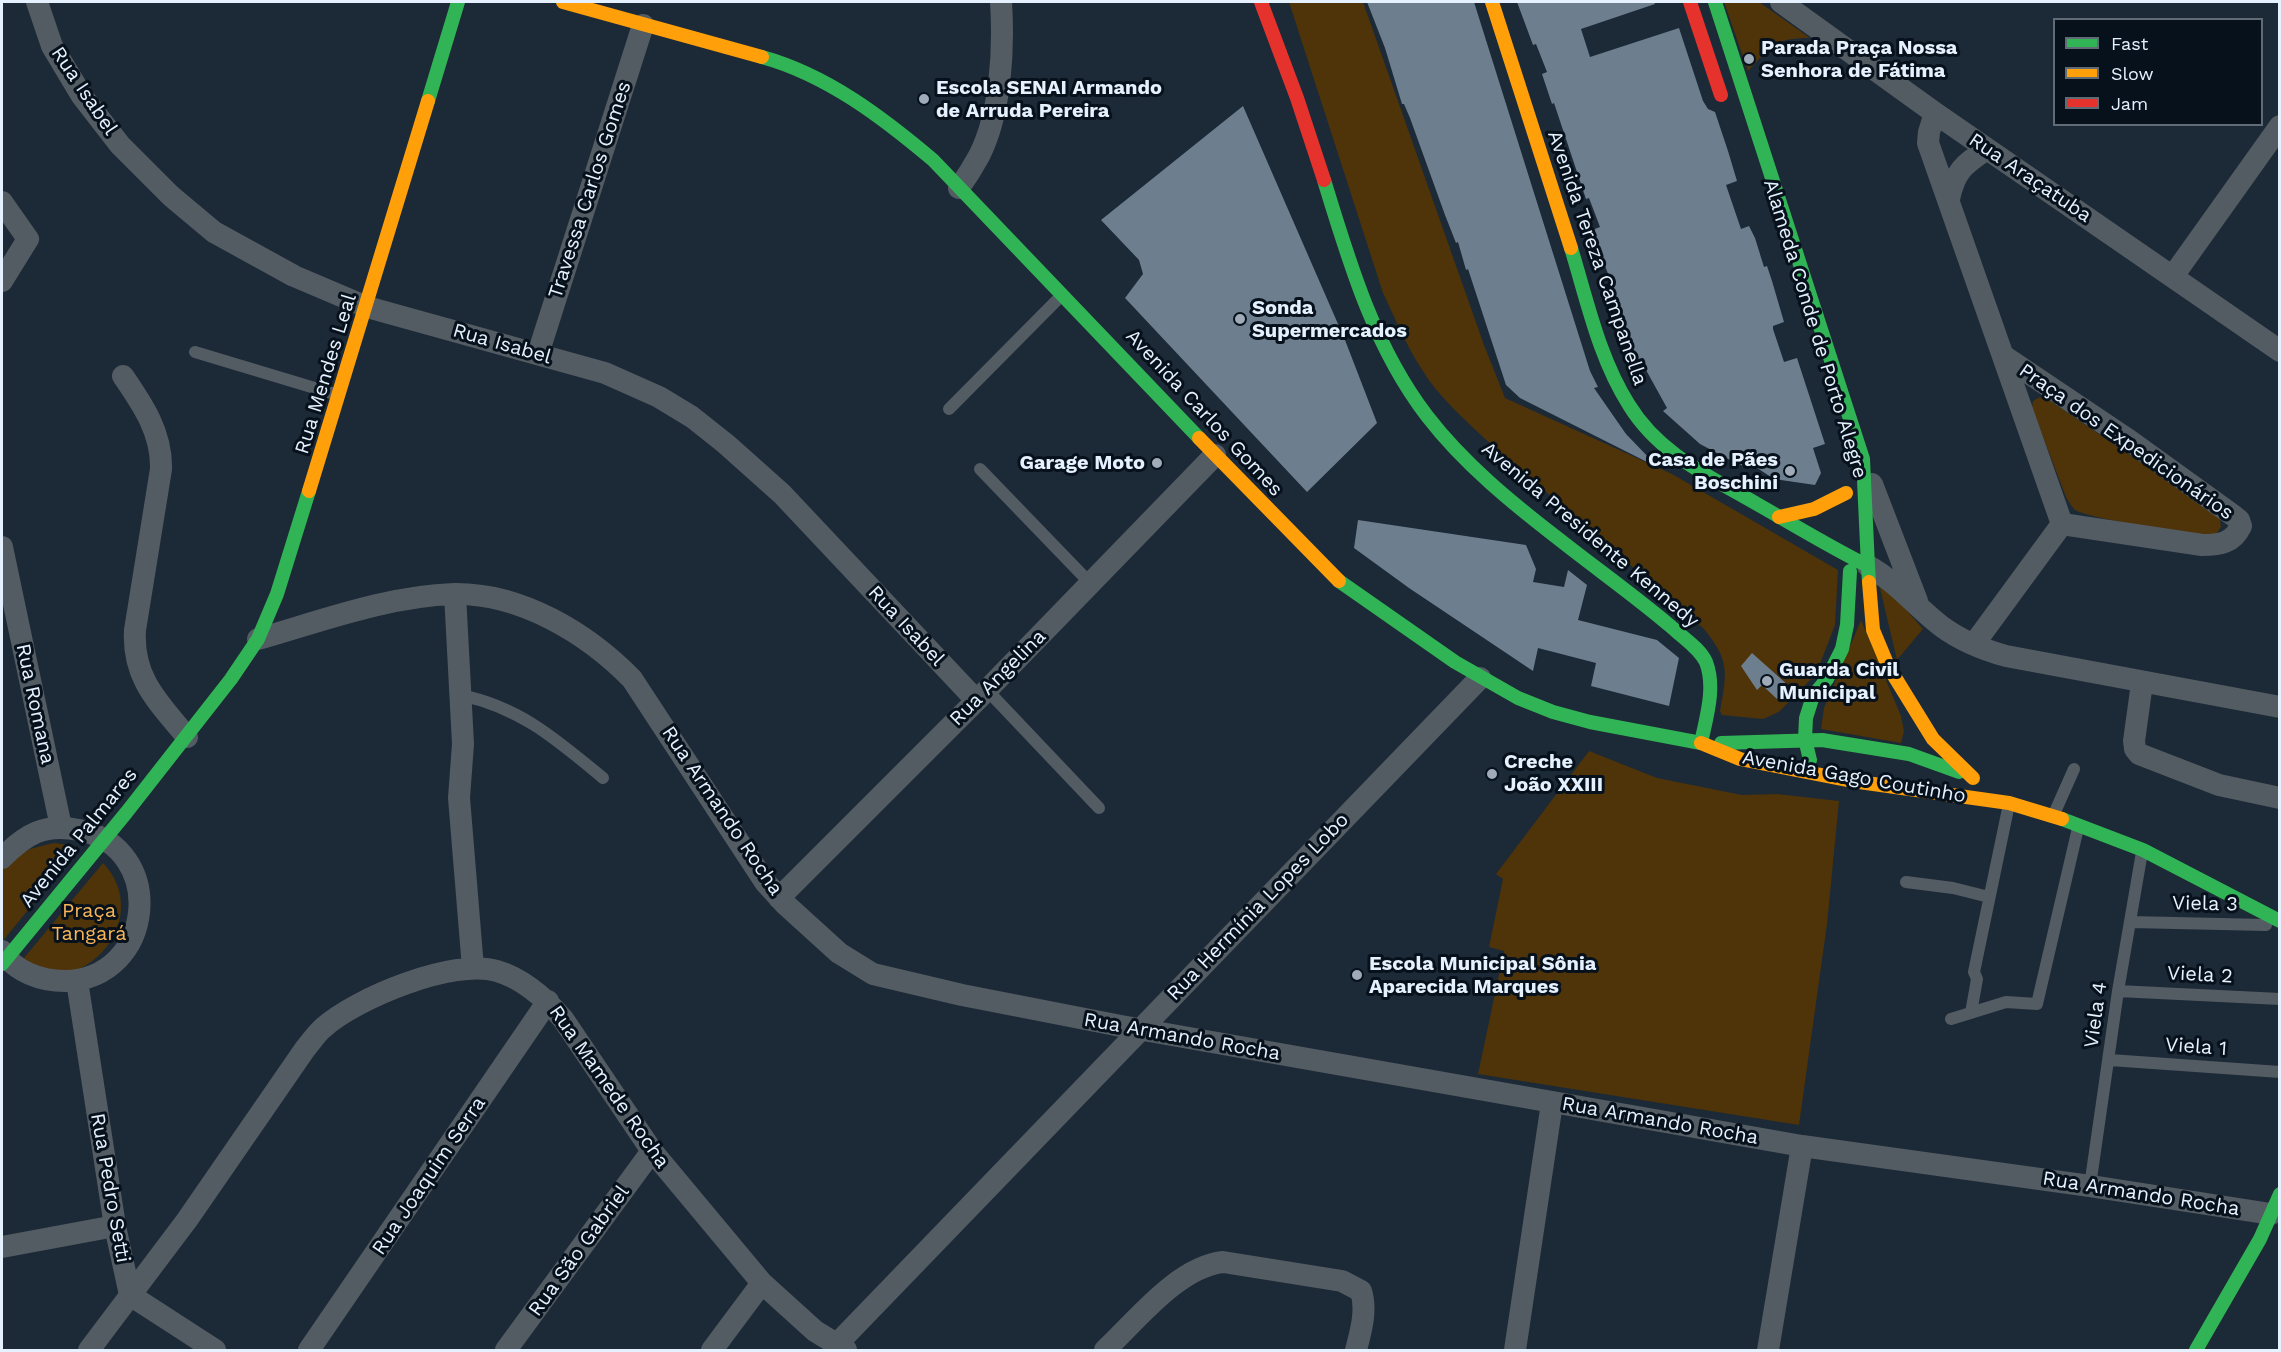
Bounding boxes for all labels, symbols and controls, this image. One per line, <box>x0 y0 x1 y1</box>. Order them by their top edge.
legend <box>2053 18 2263 126</box>
text: Fast <box>2111 33 2148 54</box>
place label: Parada Praça Nossa Senhora de Fátima <box>1761 36 1957 83</box>
street label: Rua Isabel <box>46 42 122 140</box>
marker: Parada Praça Nossa Senhora de Fátima <box>1742 52 1756 66</box>
text: Slow <box>2111 63 2154 84</box>
place label: Escola SENAI Armando de Arruda Pereira <box>936 76 1162 123</box>
street label: Travessa Carlos Gomes <box>544 78 636 302</box>
marker: Escola SENAI Armando de Arruda Pereira <box>917 92 931 106</box>
text: Jam <box>2111 93 2148 114</box>
street label: Avenida Tereza Campanella <box>1542 127 1652 389</box>
street label: Rua Araçatuba <box>1964 128 2096 228</box>
street label: Alameda Conde de Porto Alegre <box>1758 177 1872 481</box>
street label: Rua Mendes Leal <box>290 291 362 457</box>
place label: Sonda Supermercados <box>1252 296 1407 343</box>
marker: Sonda Supermercados <box>1233 312 1247 326</box>
street label: Rua Isabel <box>450 318 554 370</box>
street label: Avenida Carlos Gomes <box>1120 325 1288 501</box>
street label: Praça dos Expedicionários <box>2014 359 2238 525</box>
street label: Avenida Presidente Kennedy <box>1476 437 1704 633</box>
place label: Casa de Pães Boschini <box>1648 448 1778 495</box>
place label: Garage Moto <box>1020 451 1145 475</box>
marker: Garage Moto <box>1150 456 1164 470</box>
marker: Casa de Pães Boschini <box>1783 464 1797 478</box>
street label: Rua Isabel <box>863 581 949 671</box>
street label: Rua Angelina <box>945 625 1051 731</box>
street label: Rua Romana <box>11 642 59 766</box>
place label: Guarda Civil Municipal <box>1779 658 1899 705</box>
marker: Guarda Civil Municipal <box>1760 674 1774 688</box>
street label: Rua Armando Rocha <box>656 722 788 900</box>
street label: Avenida Gago Coutinho <box>1740 746 1968 808</box>
place label: Creche João XXIII <box>1504 750 1603 797</box>
street label: Avenida Palmares <box>15 763 143 913</box>
marker: Creche João XXIII <box>1485 767 1499 781</box>
street label: Rua Hermínia Lopes Lobo <box>1162 808 1354 1006</box>
street label: Viela 3 <box>2172 891 2238 917</box>
park label: Praça Tangará <box>52 899 126 946</box>
place label: Escola Municipal Sônia Aparecida Marques <box>1369 952 1596 999</box>
street label: Viela 2 <box>2167 961 2233 989</box>
marker: Escola Municipal Sônia Aparecida Marques <box>1350 968 1364 982</box>
street label: Viela 4 <box>2080 981 2112 1049</box>
street label: Rua Mamede Rocha <box>544 1001 674 1173</box>
street label: Rua Armando Rocha <box>1082 1008 1282 1066</box>
street label: Viela 1 <box>2164 1033 2228 1061</box>
street label: Rua Joaquim Serra <box>367 1092 491 1260</box>
street label: Rua Armando Rocha <box>1560 1092 1760 1150</box>
street label: Rua Pedro Setti <box>85 1111 135 1265</box>
street label: Rua Armando Rocha <box>2041 1167 2241 1221</box>
street label: Rua São Gabriel <box>524 1181 634 1321</box>

